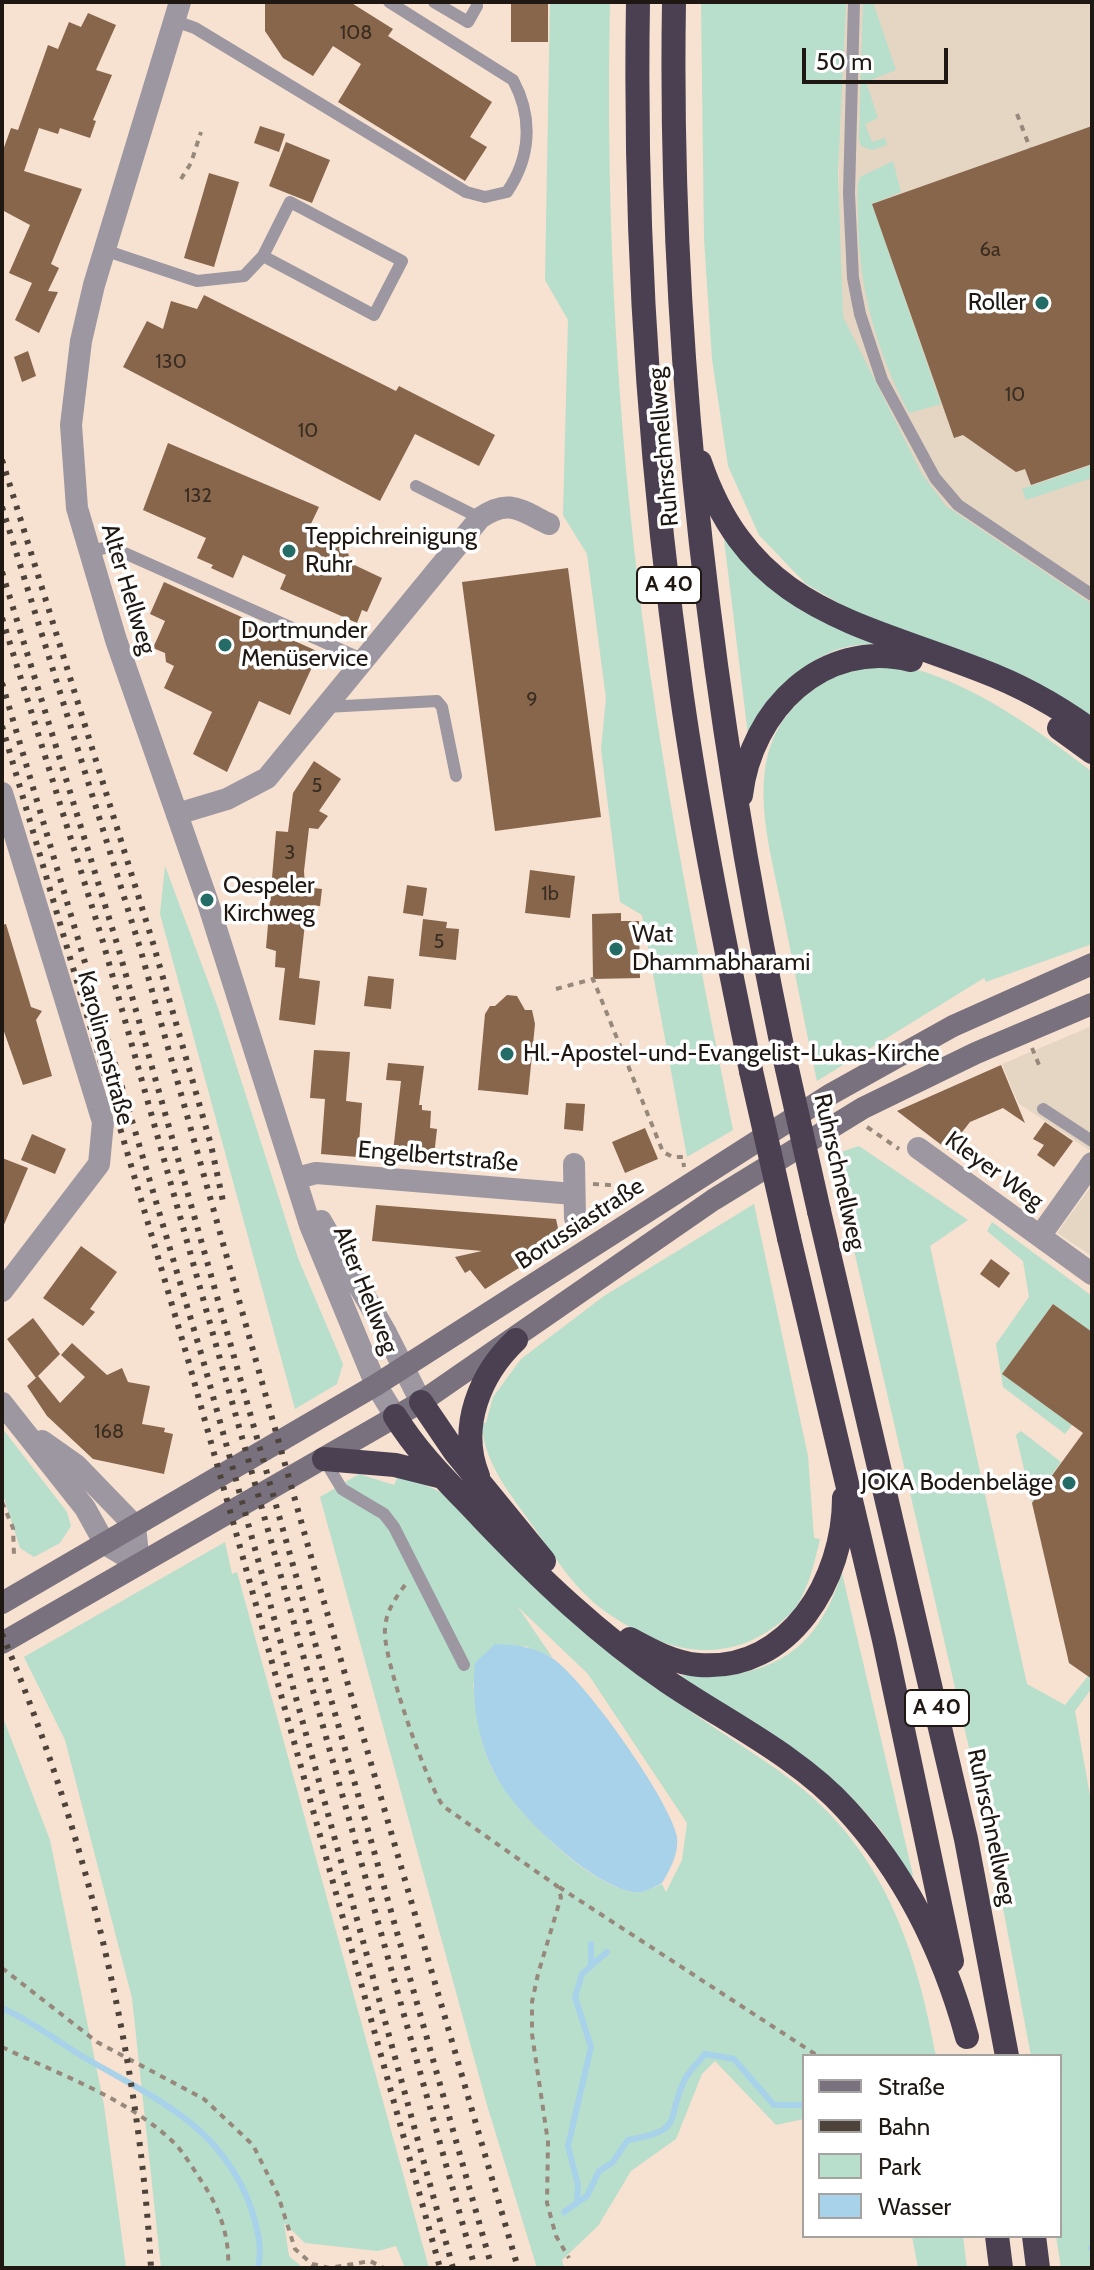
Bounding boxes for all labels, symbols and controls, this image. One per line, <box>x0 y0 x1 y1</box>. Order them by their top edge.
house number: 108 <box>340 21 372 45</box>
scale bar <box>806 32 952 82</box>
text: 50 m <box>816 47 872 76</box>
house number: 6a <box>980 238 1000 262</box>
place label: Roller <box>968 289 1026 317</box>
marker: Roller <box>1033 294 1051 312</box>
house number: 130 <box>155 350 187 374</box>
street label: Ruhrschnellweg <box>643 366 685 528</box>
house number: 10 <box>1005 383 1025 407</box>
house number: 10 <box>298 419 318 443</box>
house number: 132 <box>184 484 212 508</box>
street label: Alter Hellweg <box>94 520 162 658</box>
place label: Teppichreinigung Ruhr <box>305 523 477 579</box>
marker: Teppichreinigung Ruhr <box>280 542 298 560</box>
road number: A 40 <box>637 567 701 603</box>
place label: Dortmunder Menüservice <box>241 617 368 673</box>
marker: Dortmunder Menüservice <box>216 636 234 654</box>
house number: 9 <box>526 688 538 712</box>
house number: 5 <box>312 774 322 798</box>
house number: 3 <box>285 841 295 865</box>
place label: Oespeler Kirchweg <box>223 872 315 928</box>
house number: 1b <box>541 882 559 906</box>
marker: Oespeler Kirchweg <box>198 891 216 909</box>
place label: Wat Dhammabharami <box>632 921 810 977</box>
house number: 5 <box>434 930 444 954</box>
marker: Wat Dhammabharami <box>607 940 625 958</box>
street label: Karolinenstraße <box>71 968 139 1128</box>
place label: Hl.-Apostel-und-Evangelist-Lukas-Kirche <box>523 1040 940 1068</box>
marker: Hl.-Apostel-und-Evangelist-Lukas-Kirche <box>498 1045 516 1063</box>
street label: Ruhrschnellweg <box>807 1091 871 1253</box>
street label: Kleyer Weg <box>939 1126 1049 1216</box>
street label: Engelbertstraße <box>357 1136 519 1178</box>
street label: Borussiastraße <box>510 1172 650 1276</box>
street label: Alter Hellweg <box>326 1222 404 1358</box>
house number: 168 <box>94 1420 124 1444</box>
place label: JOKA Bodenbeläge <box>861 1469 1053 1497</box>
marker: JOKA Bodenbeläge <box>1060 1474 1078 1492</box>
road number: A 40 <box>905 1690 969 1726</box>
street label: Ruhrschnellweg <box>960 1746 1022 1908</box>
legend <box>802 2054 1062 2238</box>
text: Straße <box>878 2072 945 2101</box>
text: Bahn <box>878 2112 930 2141</box>
text: Park <box>878 2152 921 2181</box>
text: Wasser <box>878 2192 951 2221</box>

